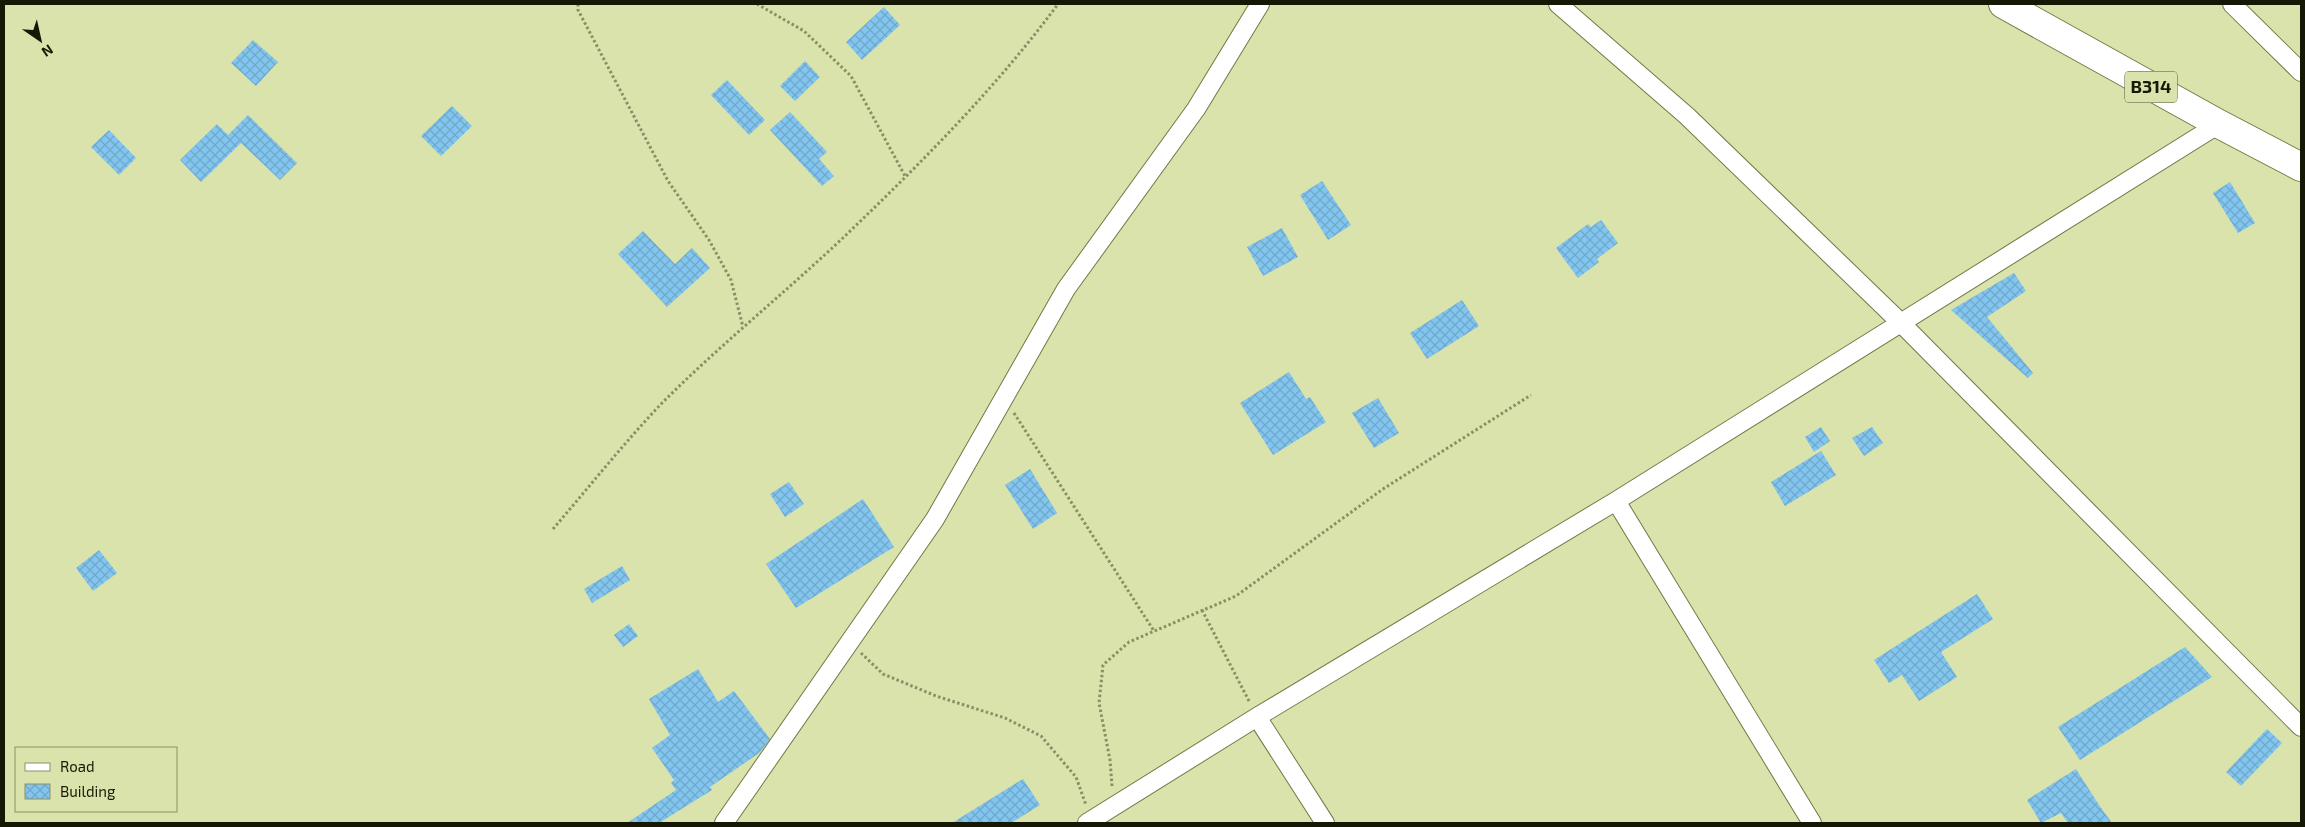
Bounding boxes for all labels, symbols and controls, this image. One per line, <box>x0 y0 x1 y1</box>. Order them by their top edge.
north arrow <box>15 15 65 65</box>
text: N <box>39 41 56 61</box>
road number: B314 <box>2125 72 2177 102</box>
legend <box>15 747 178 812</box>
text: Road <box>60 757 95 775</box>
text: Building <box>60 782 116 800</box>

